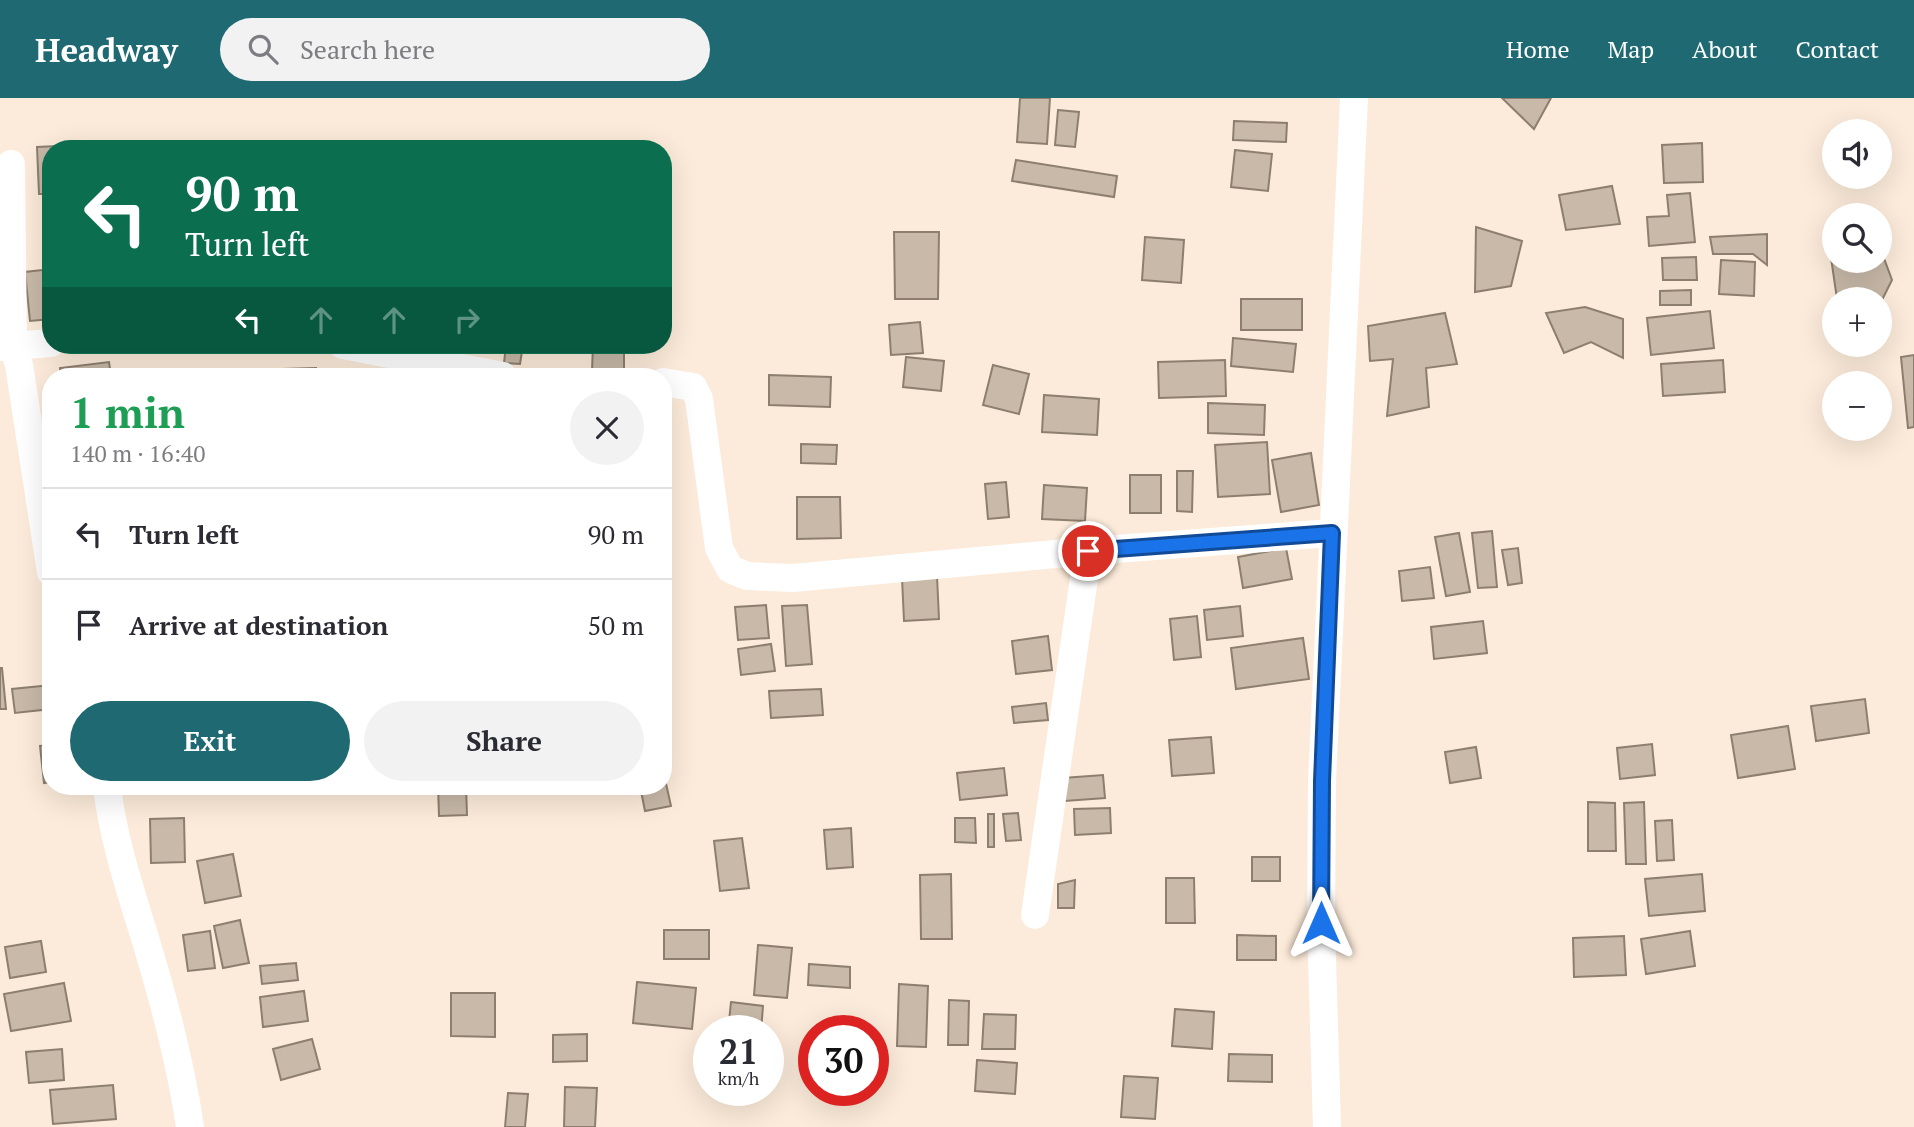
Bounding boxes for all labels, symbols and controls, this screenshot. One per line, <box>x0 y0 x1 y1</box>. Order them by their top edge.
search box <box>220 18 710 81</box>
text: Headway <box>35 28 178 71</box>
icon: search <box>244 30 282 68</box>
text: Search here <box>300 32 435 66</box>
text: Home <box>1506 33 1570 65</box>
text: Map <box>1608 33 1654 65</box>
text: About <box>1692 33 1758 65</box>
text: Contact <box>1796 33 1879 65</box>
map controls <box>1822 119 1892 441</box>
button: sound <box>1822 119 1892 189</box>
text: 90 m <box>185 160 299 225</box>
icon: left <box>70 168 161 259</box>
button: search <box>1822 203 1892 273</box>
text: Turn left <box>185 223 309 265</box>
button: + <box>1822 287 1892 357</box>
icon: left <box>229 301 267 339</box>
icon: ahead <box>302 301 340 339</box>
icon: ahead <box>375 301 413 339</box>
icon: right <box>448 301 486 339</box>
button: − <box>1822 371 1892 441</box>
text: 1 min <box>70 384 185 440</box>
button: close <box>570 391 644 465</box>
text: 140 m · 16:40 <box>70 438 205 469</box>
icon: left <box>70 515 108 553</box>
text: Turn left <box>129 517 239 551</box>
text: 90 m <box>588 517 644 551</box>
pin <box>1058 521 1118 581</box>
icon: arrive <box>1069 532 1107 570</box>
icon: arrive <box>70 606 108 644</box>
text: Arrive at destination <box>129 608 388 642</box>
text: 50 m <box>588 608 644 642</box>
button: Exit <box>70 701 350 781</box>
button: Share <box>364 701 644 781</box>
position arrow <box>1284 886 1358 960</box>
speed limit sign: 30 <box>798 1015 889 1106</box>
text: 21 <box>719 1028 758 1074</box>
text: km/h <box>718 1066 759 1090</box>

